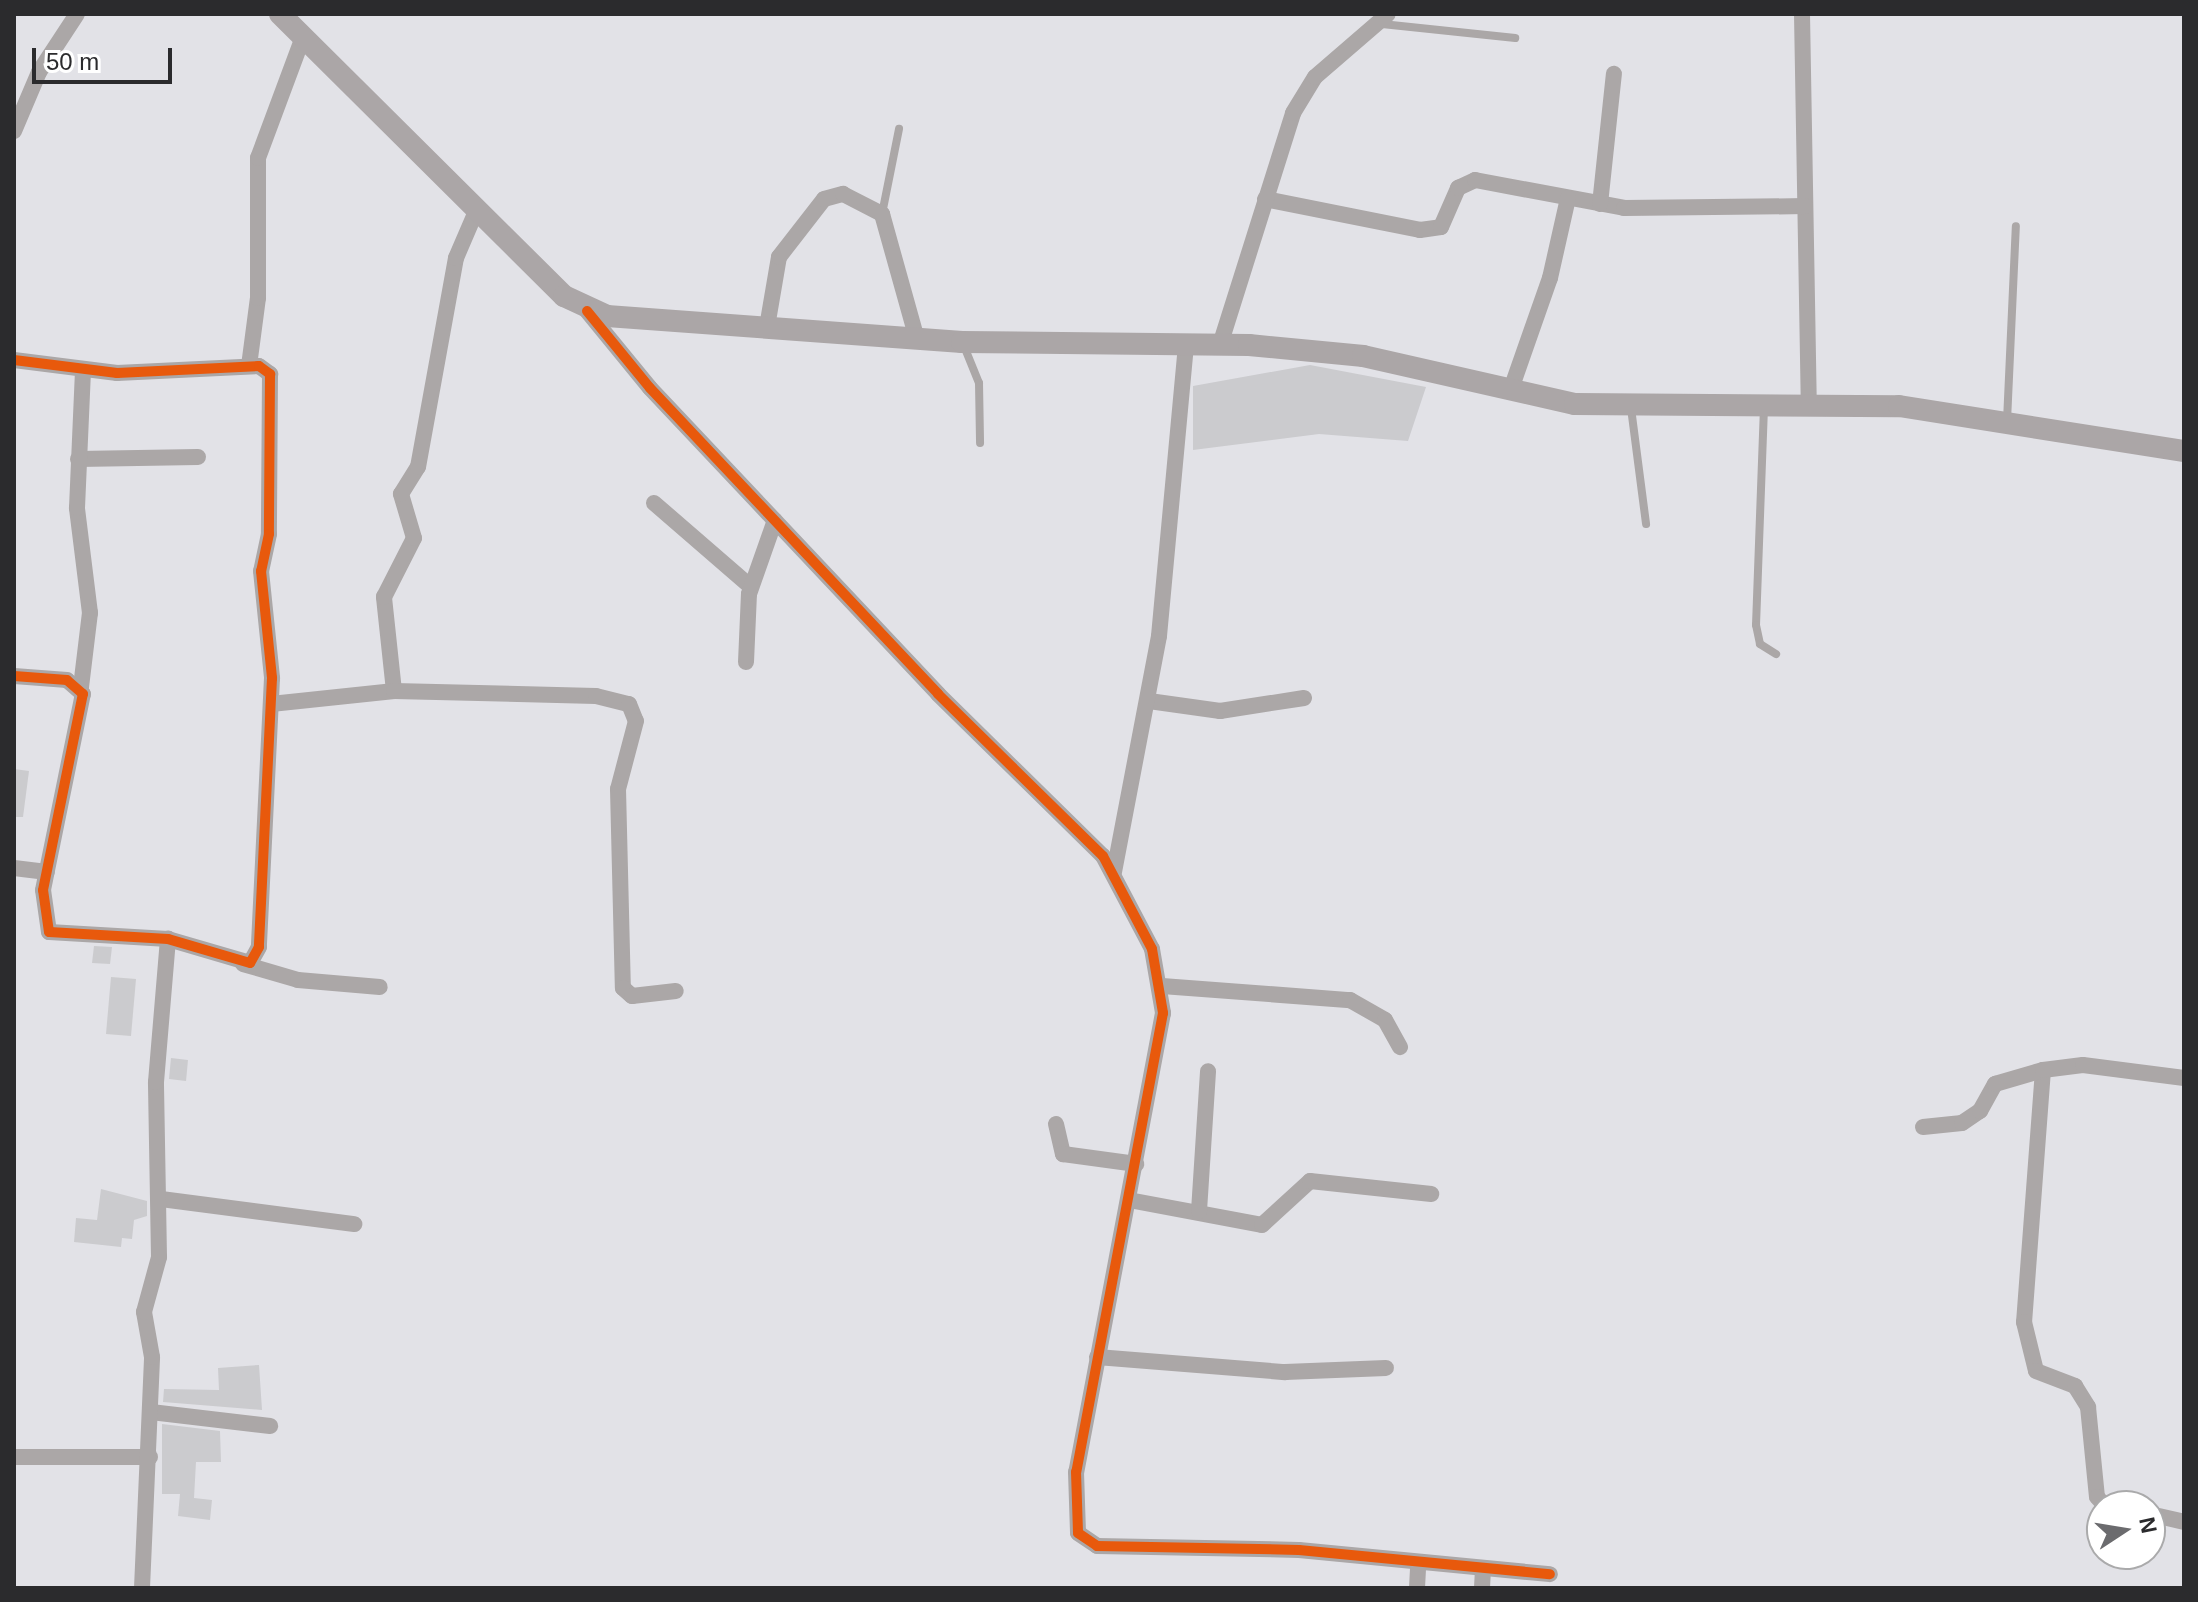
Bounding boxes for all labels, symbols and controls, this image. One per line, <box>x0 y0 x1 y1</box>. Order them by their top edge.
scale bar <box>36 32 176 82</box>
text: 50 m <box>46 48 99 75</box>
north arrow <box>2086 1490 2166 1570</box>
text: N <box>2134 1515 2162 1536</box>

